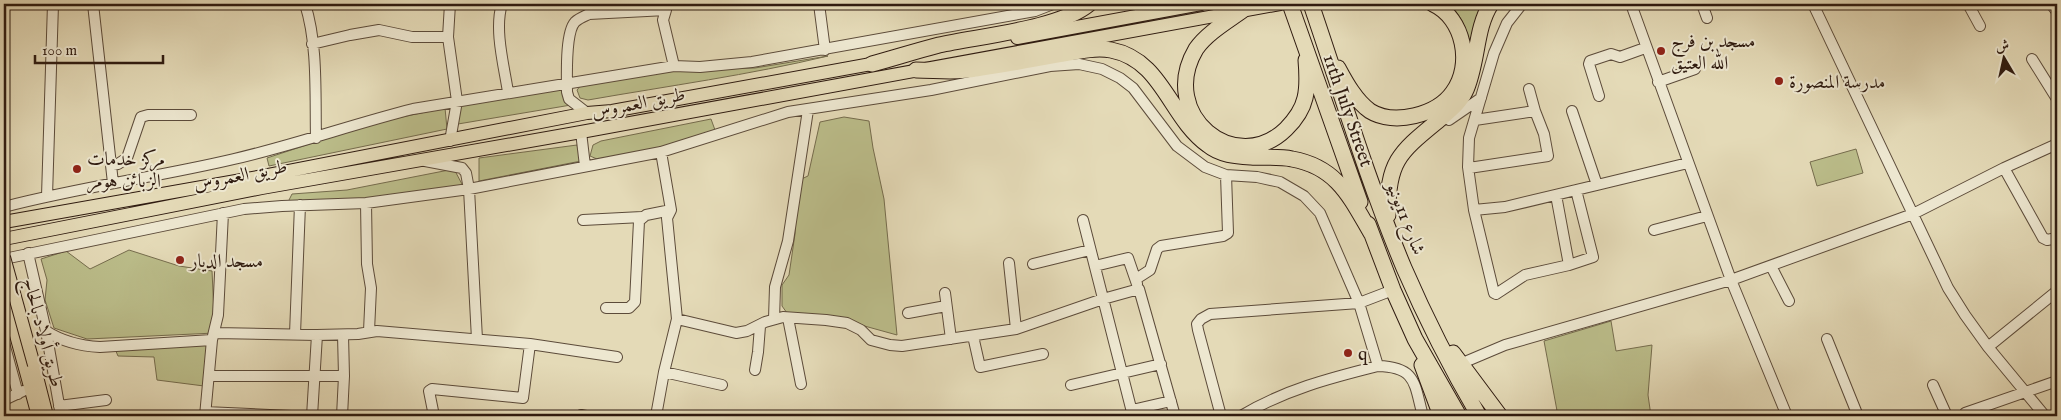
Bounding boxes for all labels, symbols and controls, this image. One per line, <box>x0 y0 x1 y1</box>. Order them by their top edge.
place label: مسجد بن فرج الله العتيق <box>1671 30 1755 76</box>
scale bar <box>35 32 162 64</box>
north arrow <box>1978 32 2028 82</box>
text: ش <box>1994 36 2010 56</box>
text: 100 m <box>42 41 78 60</box>
marker: مسجد بن فرج الله العتيق <box>1655 45 1667 57</box>
street label: 11th July Street <box>1317 51 1378 171</box>
place label: مدرسة المنصورة <box>1789 71 1885 95</box>
marker: مدرسة المنصورة <box>1773 75 1785 87</box>
street label: طريق العمروس <box>589 83 687 125</box>
place label: مركز خدمات الزبائن هومر <box>87 148 165 194</box>
street label: طريق العمروس <box>191 155 289 197</box>
marker: مركز خدمات الزبائن هومر <box>71 163 83 175</box>
street label: شارع 11يونيو <box>1378 177 1430 259</box>
place label: مسجد الديار <box>188 250 263 274</box>
marker: مسجد الديار <box>174 254 186 266</box>
street label: طريق أولاد بالحاج <box>12 274 70 391</box>
place label: q <box>1358 343 1368 367</box>
marker: q <box>1342 347 1354 359</box>

